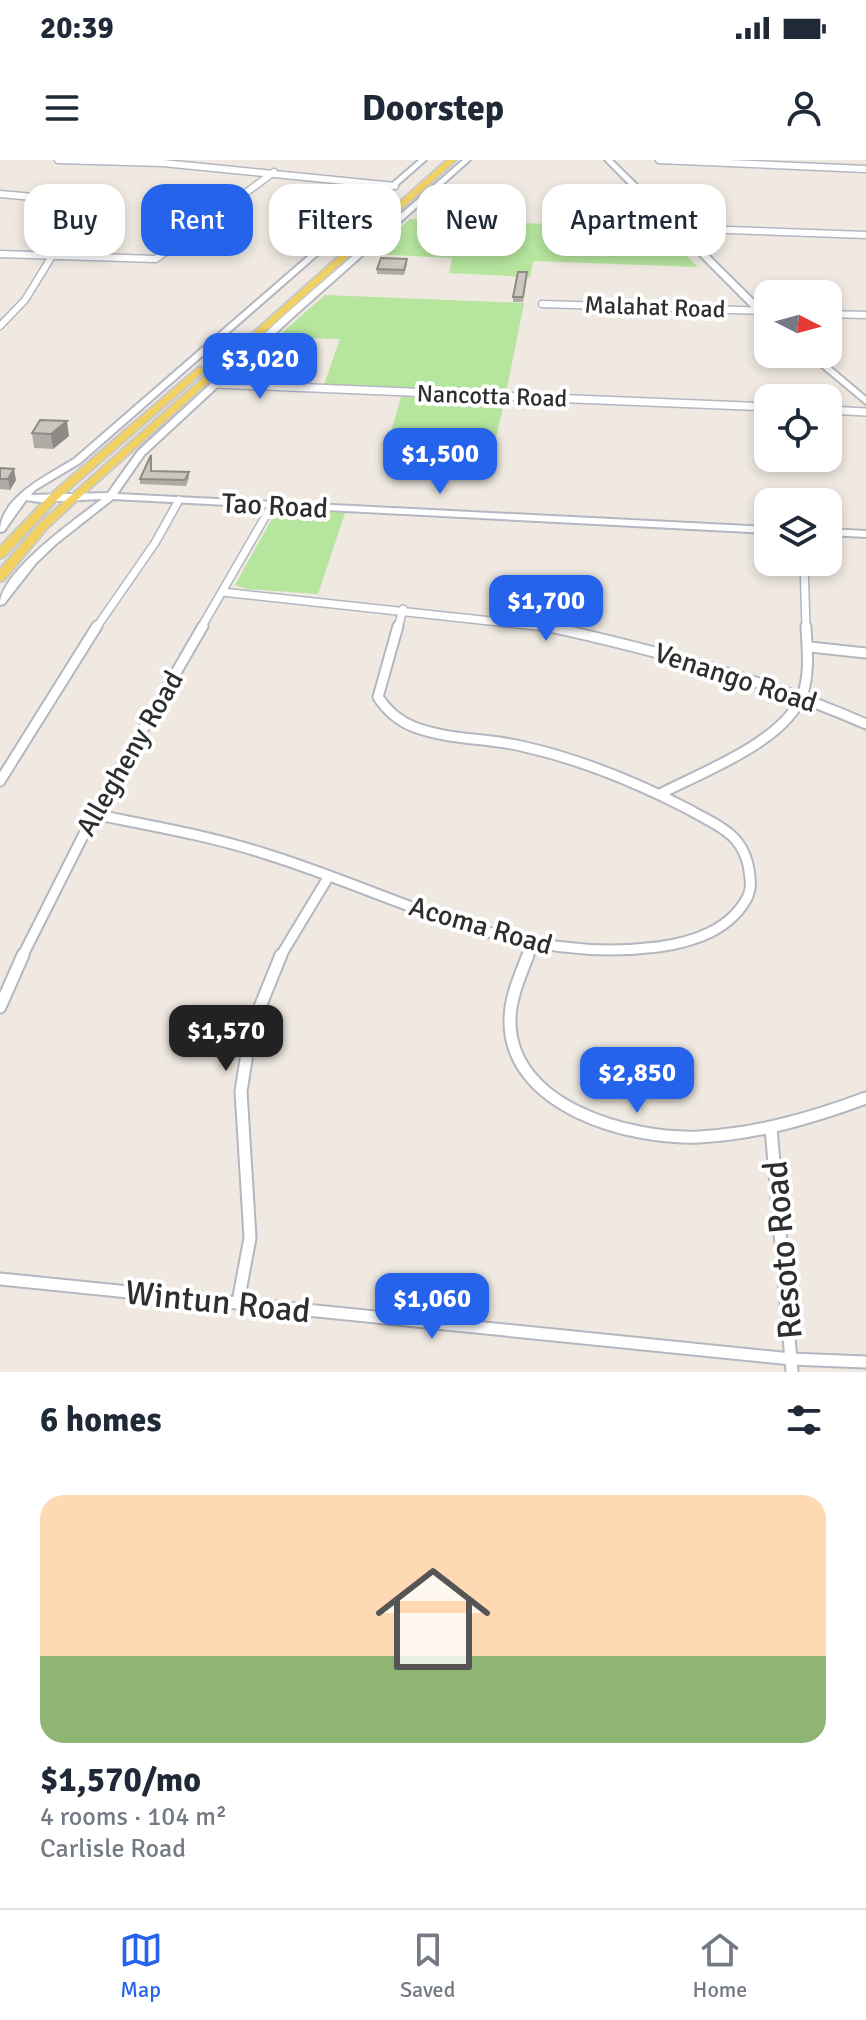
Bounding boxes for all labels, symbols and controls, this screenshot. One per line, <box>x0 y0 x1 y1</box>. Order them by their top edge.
text: 20:39 <box>40 10 114 47</box>
icon: menu <box>40 86 84 130</box>
text: Doorstep <box>362 86 504 131</box>
icon: person <box>782 86 826 130</box>
chip: Buy <box>24 184 125 256</box>
chip: Rent <box>141 184 253 256</box>
chip: Filters <box>269 184 401 256</box>
chip: New <box>417 184 526 256</box>
chip: Apartment <box>542 184 726 256</box>
north arrow <box>754 280 842 368</box>
map controls <box>754 280 842 576</box>
street label: Malahat Road <box>584 290 726 324</box>
pin: $3,020 <box>195 333 325 401</box>
text: $3,020 <box>221 343 299 375</box>
street label: Nancotta Road <box>416 378 568 414</box>
button: locate <box>754 384 842 472</box>
pin: $1,500 <box>375 428 505 496</box>
text: $1,500 <box>401 438 479 470</box>
street label: Tao Road <box>221 486 329 526</box>
button: layers <box>754 488 842 576</box>
pin: $1,700 <box>481 575 611 643</box>
text: $1,700 <box>507 585 585 617</box>
street label: Venango Road <box>650 636 821 720</box>
street label: Allegheny Road <box>69 665 191 842</box>
street label: Acoma Road <box>405 889 556 963</box>
pin: $1,570 <box>161 1005 291 1073</box>
text: $1,570 <box>187 1015 265 1047</box>
pin: $2,850 <box>572 1047 702 1115</box>
text: $2,850 <box>598 1057 676 1089</box>
street label: Resoto Road <box>754 1159 812 1341</box>
street label: Wintun Road <box>123 1271 313 1333</box>
pin: $1,060 <box>367 1273 497 1341</box>
text: $1,060 <box>393 1283 471 1315</box>
icon: filters <box>782 1398 826 1442</box>
text: 6 homes <box>40 1399 161 1441</box>
icon: home <box>361 1547 505 1691</box>
text: $1,570/mo <box>40 1759 201 1801</box>
text: 4 rooms · 104 m² <box>40 1801 227 1833</box>
text: Carlisle Road <box>40 1833 186 1865</box>
tab: Map <box>119 1928 163 2003</box>
tab: Saved <box>400 1928 455 2003</box>
tab: Home <box>693 1928 747 2003</box>

